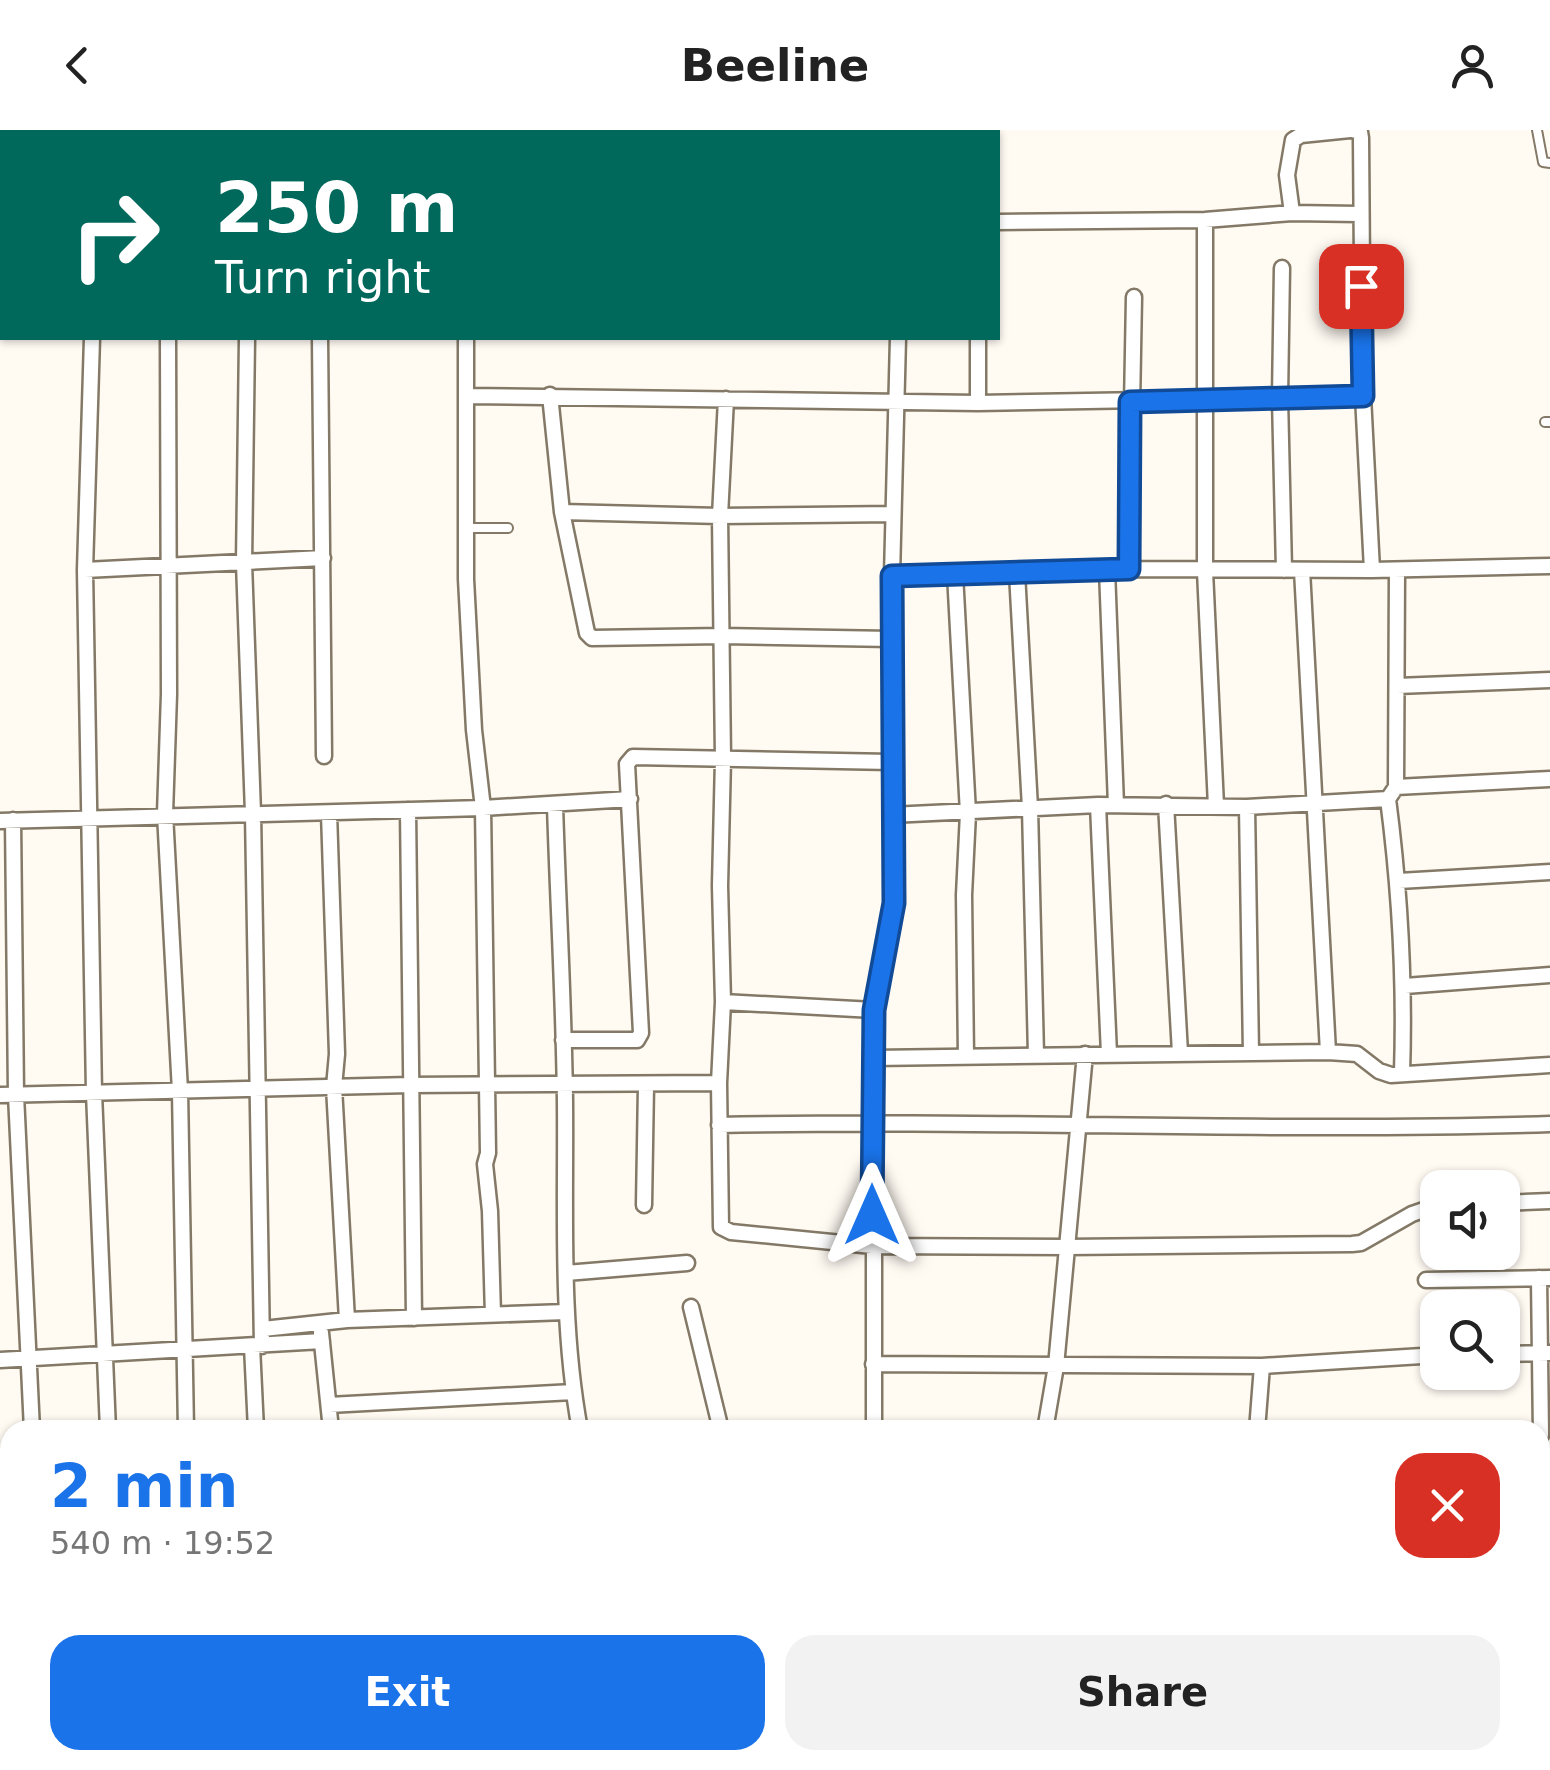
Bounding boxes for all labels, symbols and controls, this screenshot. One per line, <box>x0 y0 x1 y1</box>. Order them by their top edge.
icon: back <box>50 38 105 93</box>
icon: person <box>1445 38 1500 93</box>
text: Beeline <box>681 39 869 92</box>
text: 250 m <box>215 167 458 249</box>
icon: right <box>50 170 180 300</box>
pin <box>1319 244 1404 329</box>
text: Turn right <box>215 251 430 304</box>
icon: arrive <box>1334 259 1389 314</box>
position arrow <box>820 1163 924 1267</box>
map controls <box>1420 1170 1520 1390</box>
button: sound <box>1420 1170 1520 1270</box>
button: search <box>1420 1290 1520 1390</box>
text: 2 min <box>50 1451 238 1521</box>
button: close <box>1395 1453 1500 1558</box>
text: 540 m · 19:52 <box>50 1524 275 1562</box>
button: Exit <box>50 1635 765 1750</box>
button: Share <box>785 1635 1500 1750</box>

